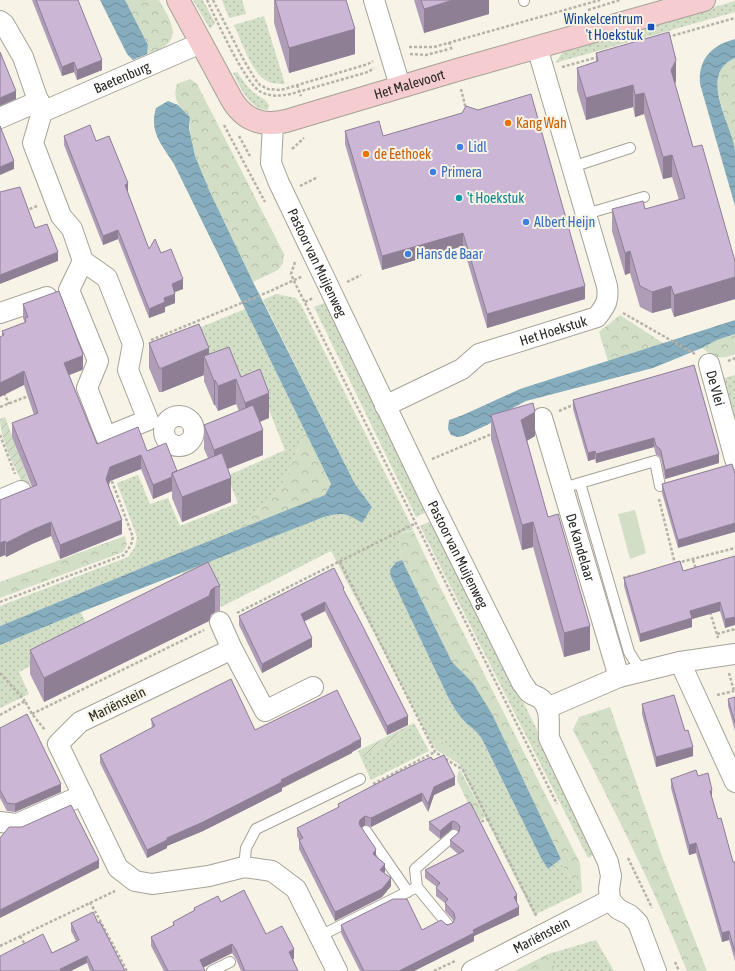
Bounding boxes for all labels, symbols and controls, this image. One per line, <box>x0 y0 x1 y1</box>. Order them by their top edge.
place label: Winkelcentrum 't Hoekstuk <box>564 11 643 43</box>
marker: Winkelcentrum 't Hoekstuk <box>646 22 656 32</box>
street label: Baetenburg <box>91 58 152 97</box>
street label: Het Malevoort <box>372 66 447 102</box>
place label: Kang Wah <box>516 115 567 131</box>
marker: Kang Wah <box>503 118 513 128</box>
place label: Lidl <box>468 139 487 155</box>
marker: Lidl <box>455 142 465 152</box>
place label: de Eethoek <box>374 146 431 162</box>
marker: de Eethoek <box>361 149 371 159</box>
place label: Primera <box>441 164 482 180</box>
marker: Primera <box>428 167 438 177</box>
place label: 't Hoekstuk <box>467 190 524 206</box>
marker: 't Hoekstuk <box>454 193 464 203</box>
street label: Pastoor van Muijenweg <box>284 206 350 320</box>
place label: Albert Heijn <box>534 214 595 230</box>
marker: Albert Heijn <box>521 217 531 227</box>
place label: Hans de Baar <box>416 246 484 262</box>
marker: Hans de Baar <box>403 249 413 259</box>
street label: Het Hoekstuk <box>518 313 589 349</box>
street label: De Vlei <box>703 369 728 408</box>
street label: Pastoor van Muijenweg <box>425 498 492 611</box>
street label: De Kandelaar <box>563 512 598 584</box>
street label: Mariënstein <box>86 683 148 725</box>
street label: Mariënstein <box>510 914 572 957</box>

